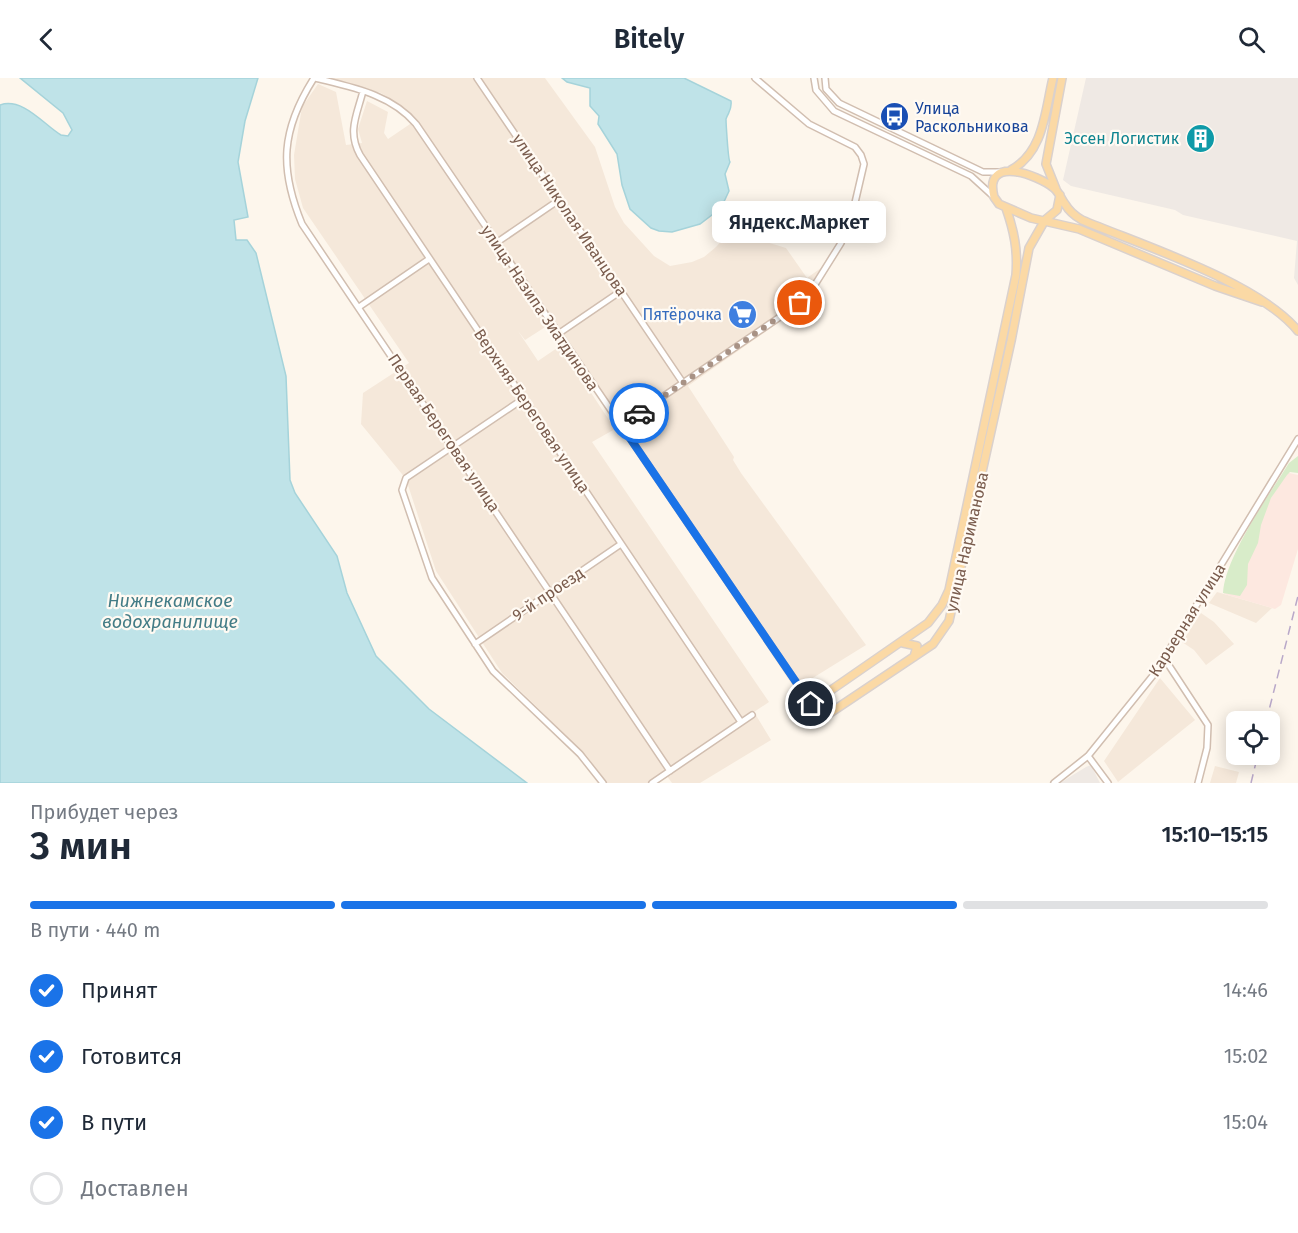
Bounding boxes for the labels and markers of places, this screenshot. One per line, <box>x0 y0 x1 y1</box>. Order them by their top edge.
place label: Улица Раскольникова <box>915 99 1029 136</box>
bus stop icon: Улица Раскольникова <box>878 101 910 133</box>
building icon: Эссен Логистик <box>1184 122 1216 154</box>
place label: Эссен Логистик <box>1064 129 1180 148</box>
callout: Яндекс.Маркет <box>713 201 887 243</box>
pin <box>774 277 825 328</box>
supermarket icon: Пятёрочка <box>727 298 759 330</box>
place label: Пятёрочка <box>642 305 722 324</box>
pin <box>785 678 836 729</box>

